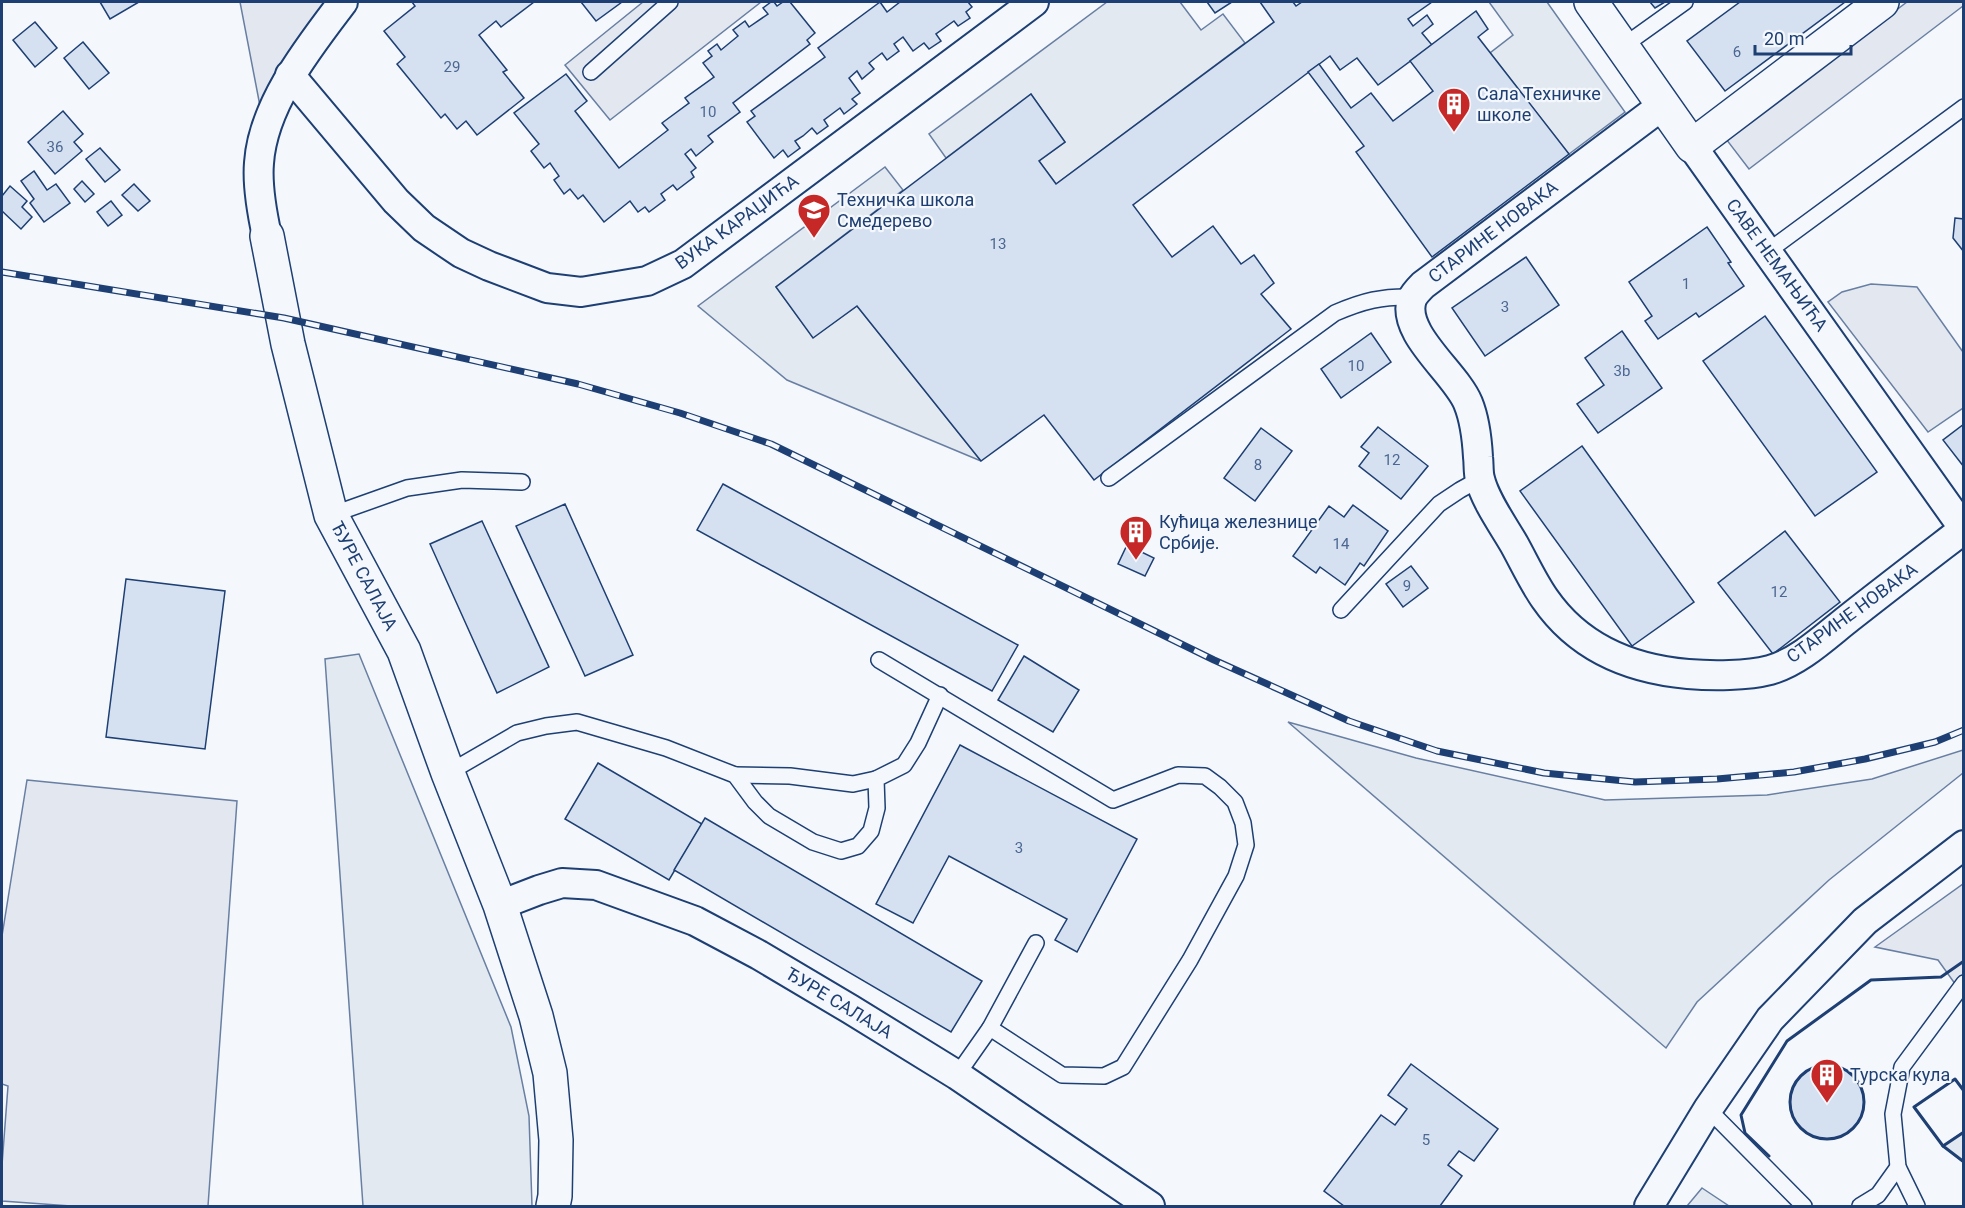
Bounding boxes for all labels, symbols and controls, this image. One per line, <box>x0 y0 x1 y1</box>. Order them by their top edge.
scale bar <box>1755 18 1851 56</box>
text: 20 m <box>1764 28 1804 49</box>
house number: 6 <box>1733 43 1741 61</box>
house number: 29 <box>444 58 460 76</box>
place label: Сала Техничке школе <box>1477 83 1601 125</box>
building icon: Сала Техничке школе <box>1436 86 1472 133</box>
house number: 10 <box>700 103 716 121</box>
house number: 36 <box>47 138 63 156</box>
street label: ВУКА КАРАЏИЋА <box>671 170 803 273</box>
street label: СТАРИНЕ НОВАКА <box>1424 176 1562 287</box>
place label: Техничка школа Смедерево <box>837 189 974 231</box>
school or university icon: Техничка школа Смедерево <box>796 192 832 239</box>
street label: САВЕ НЕМАЊИЋА <box>1722 194 1833 335</box>
house number: 13 <box>990 235 1006 253</box>
house number: 1 <box>1682 275 1690 293</box>
house number: 3 <box>1501 298 1509 316</box>
house number: 10 <box>1348 357 1364 375</box>
house number: 3b <box>1614 362 1630 380</box>
house number: 12 <box>1384 451 1400 469</box>
house number: 8 <box>1254 456 1262 474</box>
place label: Кућица железнице Србије. <box>1159 511 1317 553</box>
building icon: Кућица железнице Србије. <box>1118 514 1154 561</box>
street label: ЂУРЕ САЛАЈА <box>327 518 402 634</box>
house number: 14 <box>1333 535 1350 553</box>
street label: СТАРИНЕ НОВАКА <box>1782 558 1921 667</box>
house number: 9 <box>1403 577 1411 595</box>
house number: 12 <box>1771 583 1787 601</box>
house number: 3 <box>1015 839 1023 857</box>
street label: ЂУРЕ САЛАЈА <box>782 963 897 1043</box>
building icon: Турска кула <box>1809 1057 1845 1104</box>
place label: Турска кула <box>1850 1064 1950 1085</box>
house number: 5 <box>1422 1131 1430 1149</box>

